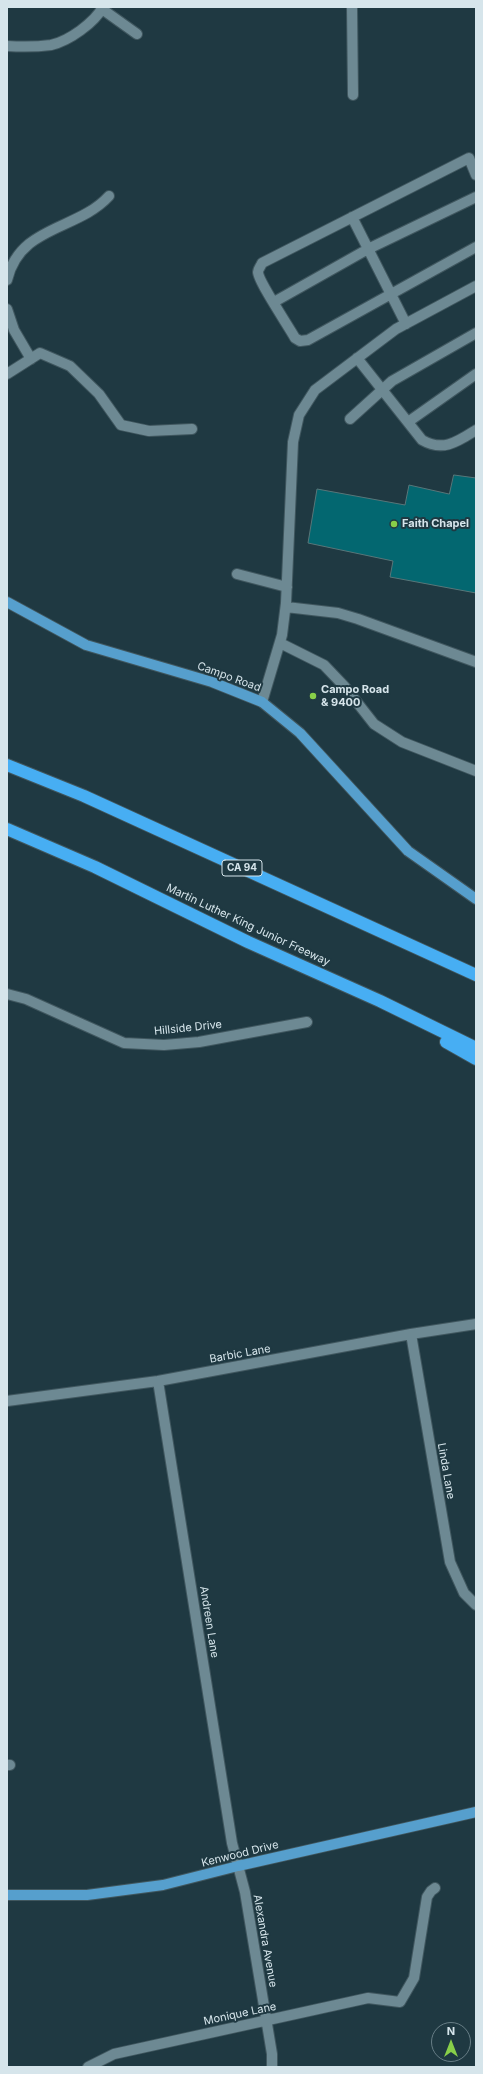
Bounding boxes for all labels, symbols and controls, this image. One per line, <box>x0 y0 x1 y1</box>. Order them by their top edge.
place label: Faith Chapel <box>402 517 469 531</box>
marker: Faith Chapel <box>389 519 399 529</box>
street label: Campo Road <box>195 659 263 695</box>
place label: Campo Road & 9400 <box>321 683 389 709</box>
marker: Campo Road & 9400 <box>308 691 318 701</box>
road number: CA 94 <box>222 860 262 876</box>
street label: Martin Luther King Junior Freeway <box>164 881 332 969</box>
street label: Hillside Drive <box>153 1018 223 1038</box>
street label: Barbic Lane <box>208 1342 272 1366</box>
street label: Linda Lane <box>435 1442 457 1500</box>
street label: Andreen Lane <box>197 1585 221 1659</box>
street label: Kenwood Drive <box>200 1838 280 1870</box>
street label: Alexandra Avenue <box>250 1894 280 1988</box>
street label: Monique Lane <box>203 2000 277 2028</box>
north arrow <box>431 2022 471 2062</box>
text: N <box>447 2024 455 2038</box>

